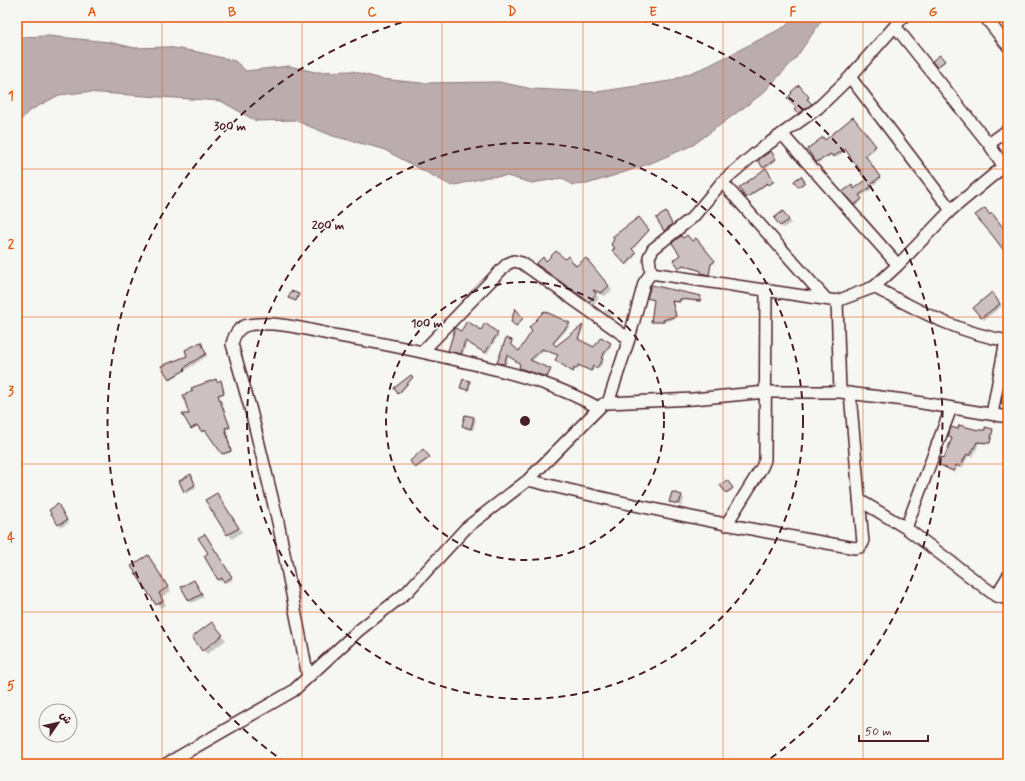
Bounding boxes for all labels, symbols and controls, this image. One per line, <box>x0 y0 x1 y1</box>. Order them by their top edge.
text: A <box>88 4 96 21</box>
text: B <box>228 4 237 21</box>
text: C <box>367 4 377 21</box>
text: D <box>508 4 517 21</box>
text: E <box>649 4 657 21</box>
text: F <box>790 4 797 21</box>
text: G <box>929 4 938 21</box>
text: 1 <box>8 88 14 105</box>
text: 300 m <box>214 119 247 135</box>
text: 200 m <box>312 218 345 234</box>
text: 2 <box>8 236 15 253</box>
text: 100 m <box>411 316 444 332</box>
text: 3 <box>8 383 14 400</box>
centre of rings <box>518 414 532 428</box>
text: 4 <box>7 530 15 547</box>
text: 5 <box>7 678 15 695</box>
north arrow <box>38 703 78 743</box>
text: ش <box>56 709 75 727</box>
scale bar <box>859 717 928 743</box>
text: 50 m <box>865 724 892 740</box>

